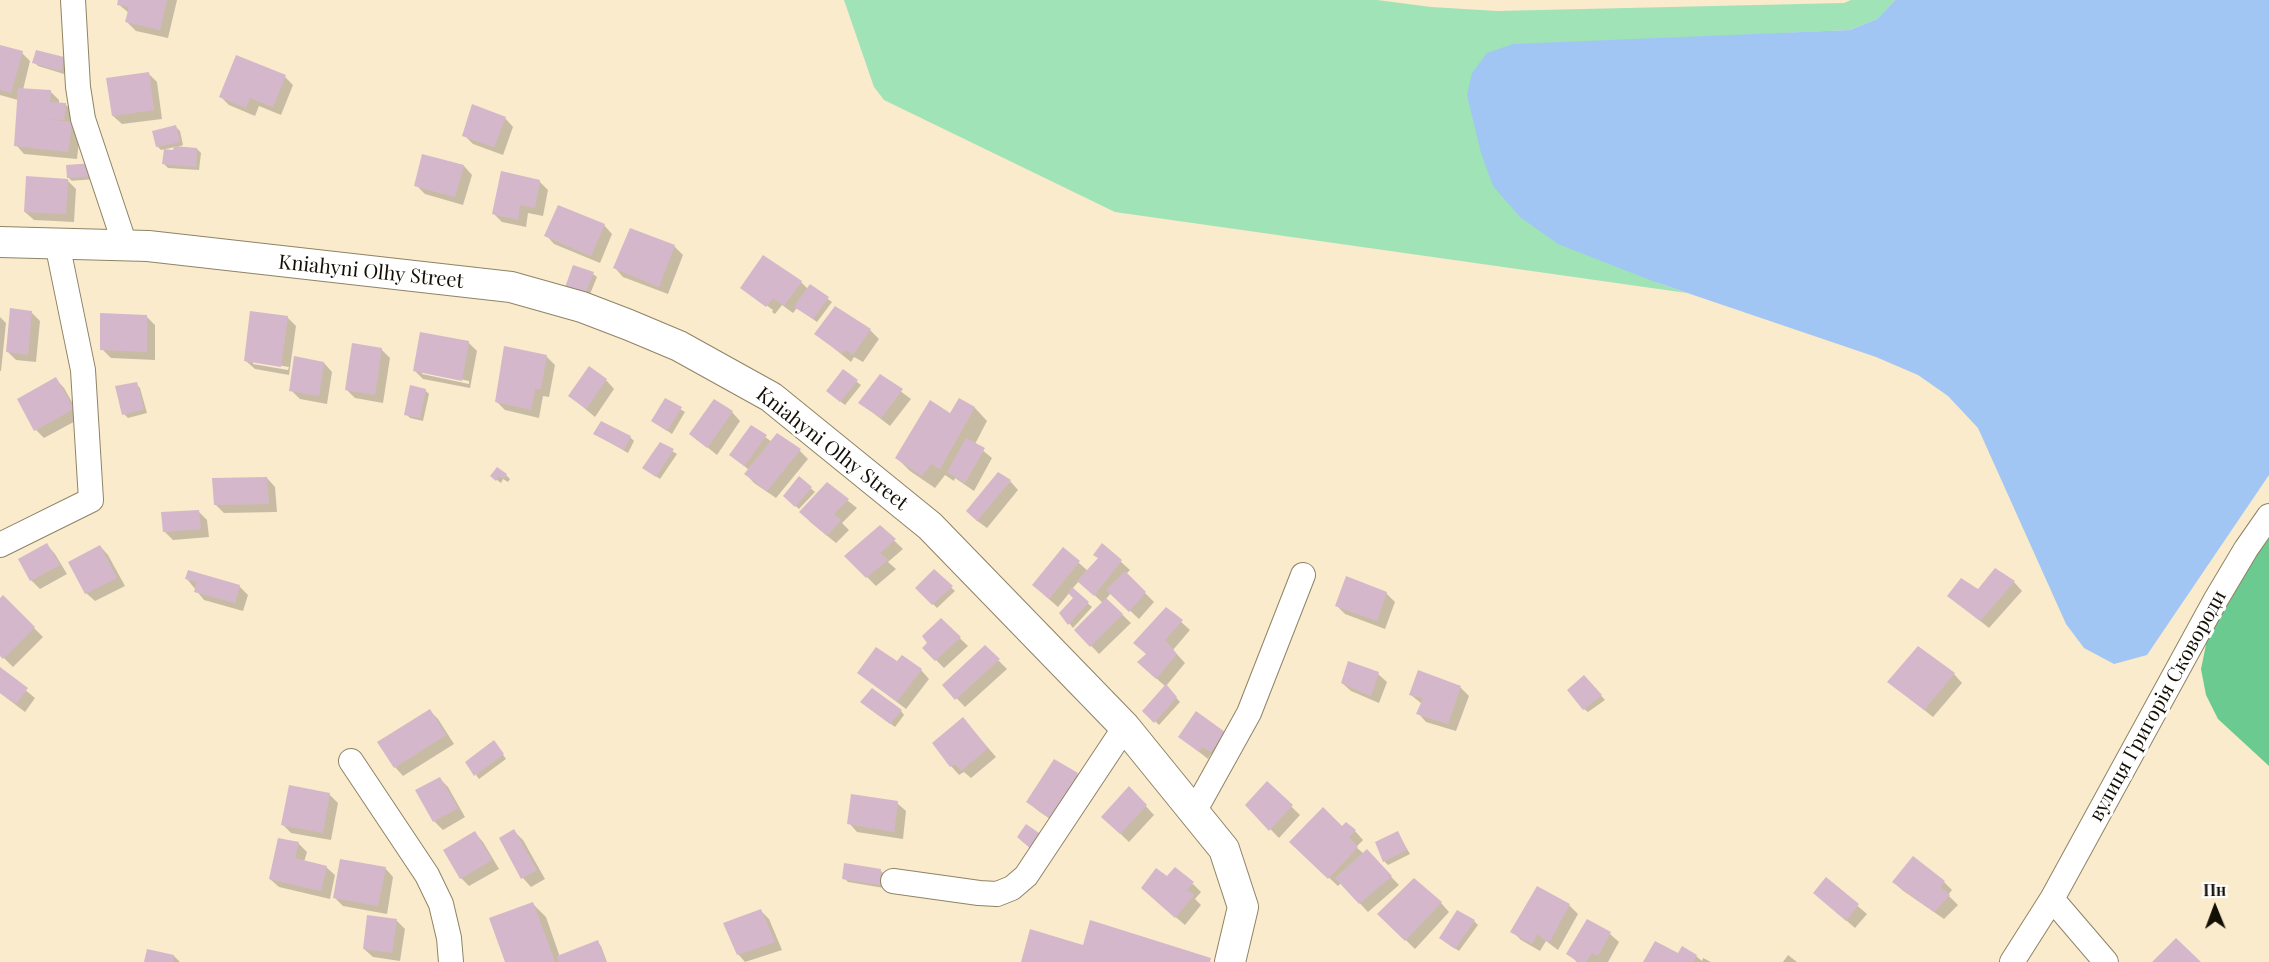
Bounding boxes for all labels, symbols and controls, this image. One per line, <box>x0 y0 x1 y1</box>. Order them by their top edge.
street label: Kniahyni Olhy Street <box>277 250 465 294</box>
street label: Kniahyni Olhy Street <box>751 382 913 516</box>
street label: вулиця Григорія Сковороди <box>2084 586 2232 826</box>
north arrow <box>2185 878 2245 938</box>
text: Пн <box>2203 879 2226 900</box>

